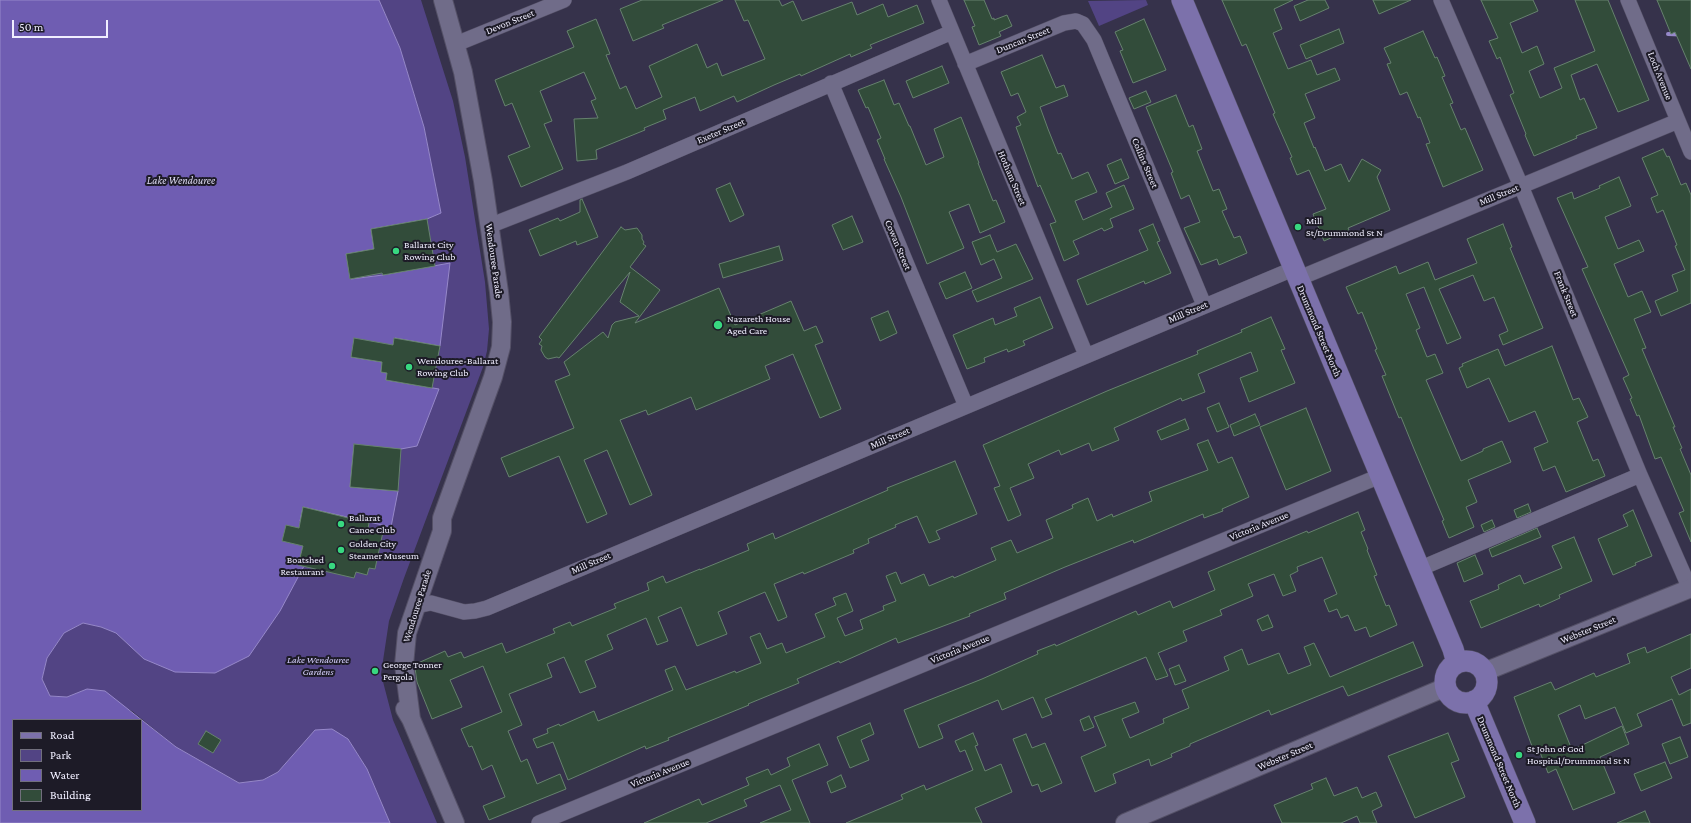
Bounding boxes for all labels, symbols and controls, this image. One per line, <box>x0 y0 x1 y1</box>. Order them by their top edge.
street label: Devon Street <box>484 7 536 37</box>
scale bar <box>14 12 110 38</box>
text: 50 m <box>19 20 43 34</box>
street label: Duncan Street <box>994 24 1052 56</box>
street label: Loch Avenue <box>1645 50 1675 102</box>
street label: Exeter Street <box>695 116 747 146</box>
street label: Collins Street <box>1129 136 1161 190</box>
street label: Hotham Street <box>995 149 1029 207</box>
water label: Lake Wendouree <box>147 174 215 188</box>
street label: Mill Street <box>1478 182 1520 208</box>
place label: Mill St/Drummond St N <box>1306 215 1383 238</box>
street label: Cowan Street <box>882 218 914 272</box>
marker: Mill St/Drummond St N <box>1293 222 1303 232</box>
street label: Wendouree Parade <box>483 223 505 299</box>
place label: Ballarat City Rowing Club <box>404 239 455 262</box>
marker: Ballarat City Rowing Club <box>391 246 401 256</box>
street label: Frank Street <box>1551 269 1581 319</box>
street label: Drummond Street North <box>1294 284 1344 378</box>
street label: Mill Street <box>1167 298 1209 326</box>
place label: Nazareth House Aged Care <box>727 313 790 336</box>
marker: Nazareth House Aged Care <box>712 319 724 331</box>
place label: Wendouree-Ballarat Rowing Club <box>417 355 498 378</box>
marker: Wendouree-Ballarat Rowing Club <box>404 362 414 372</box>
street label: Mill Street <box>869 424 911 452</box>
street label: Victoria Avenue <box>1228 509 1290 543</box>
place label: Ballarat Canoe Club <box>349 512 395 536</box>
marker: Ballarat Canoe Club <box>336 519 346 529</box>
place label: Golden City Steamer Museum <box>349 538 419 562</box>
marker: Golden City Steamer Museum <box>336 545 346 555</box>
street label: Mill Street <box>570 549 612 577</box>
place label: Boatshed Restaurant <box>280 554 324 578</box>
marker: Boatshed Restaurant <box>327 561 337 571</box>
street label: Wendouree Parade <box>400 568 434 644</box>
street label: Webster Street <box>1559 613 1617 647</box>
street label: Victoria Avenue <box>929 632 991 666</box>
park label: Lake Wendouree Gardens <box>287 654 349 678</box>
place label: George Tonner Pergola <box>383 659 442 682</box>
marker: George Tonner Pergola <box>370 666 380 676</box>
street label: Drummond Street North <box>1474 715 1524 809</box>
legend <box>12 719 142 811</box>
text: Road <box>50 728 74 742</box>
street label: Webster Street <box>1256 739 1314 773</box>
place label: St John of God Hospital/Drummond St N <box>1527 743 1630 766</box>
text: Park <box>50 748 71 762</box>
marker: St John of God Hospital/Drummond St N <box>1514 750 1524 760</box>
street label: Victoria Avenue <box>629 756 691 790</box>
text: Water <box>50 768 79 782</box>
text: Building <box>50 788 91 802</box>

